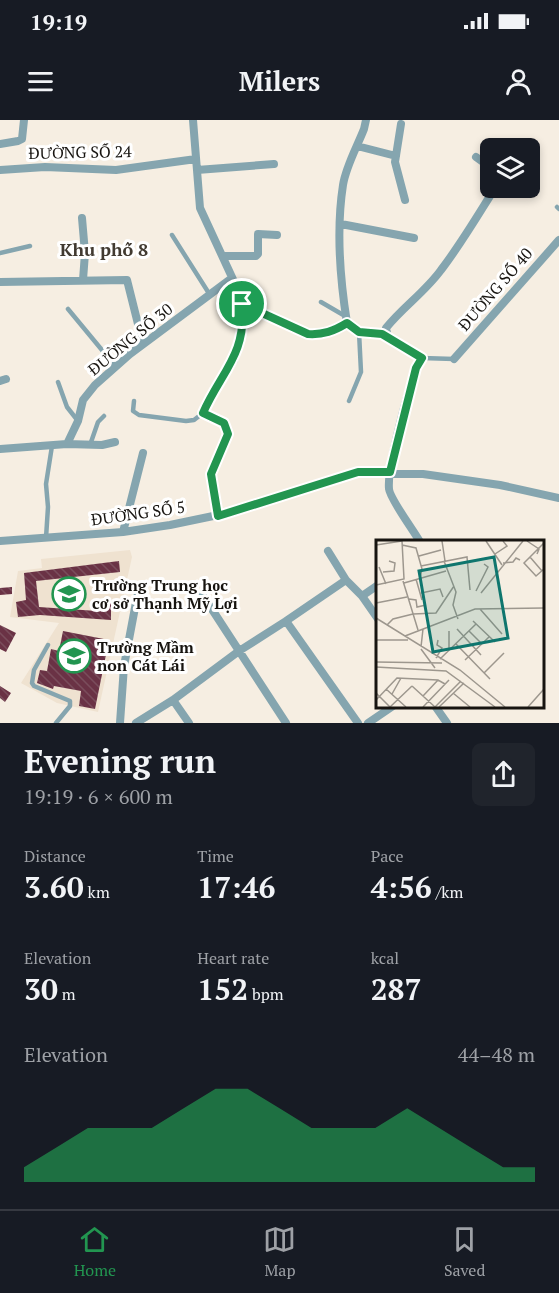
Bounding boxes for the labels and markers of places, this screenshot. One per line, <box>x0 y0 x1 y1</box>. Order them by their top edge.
pin <box>216 278 267 329</box>
place label: Trường Trung học cơ sở Thạnh Mỹ Lợi <box>92 574 238 614</box>
school or university icon: Trường Trung học cơ sở Thạnh Mỹ Lợi <box>51 576 87 612</box>
place label: Trường Mầm non Cát Lái <box>97 636 194 676</box>
school or university icon: Trường Mầm non Cát Lái <box>56 638 92 674</box>

